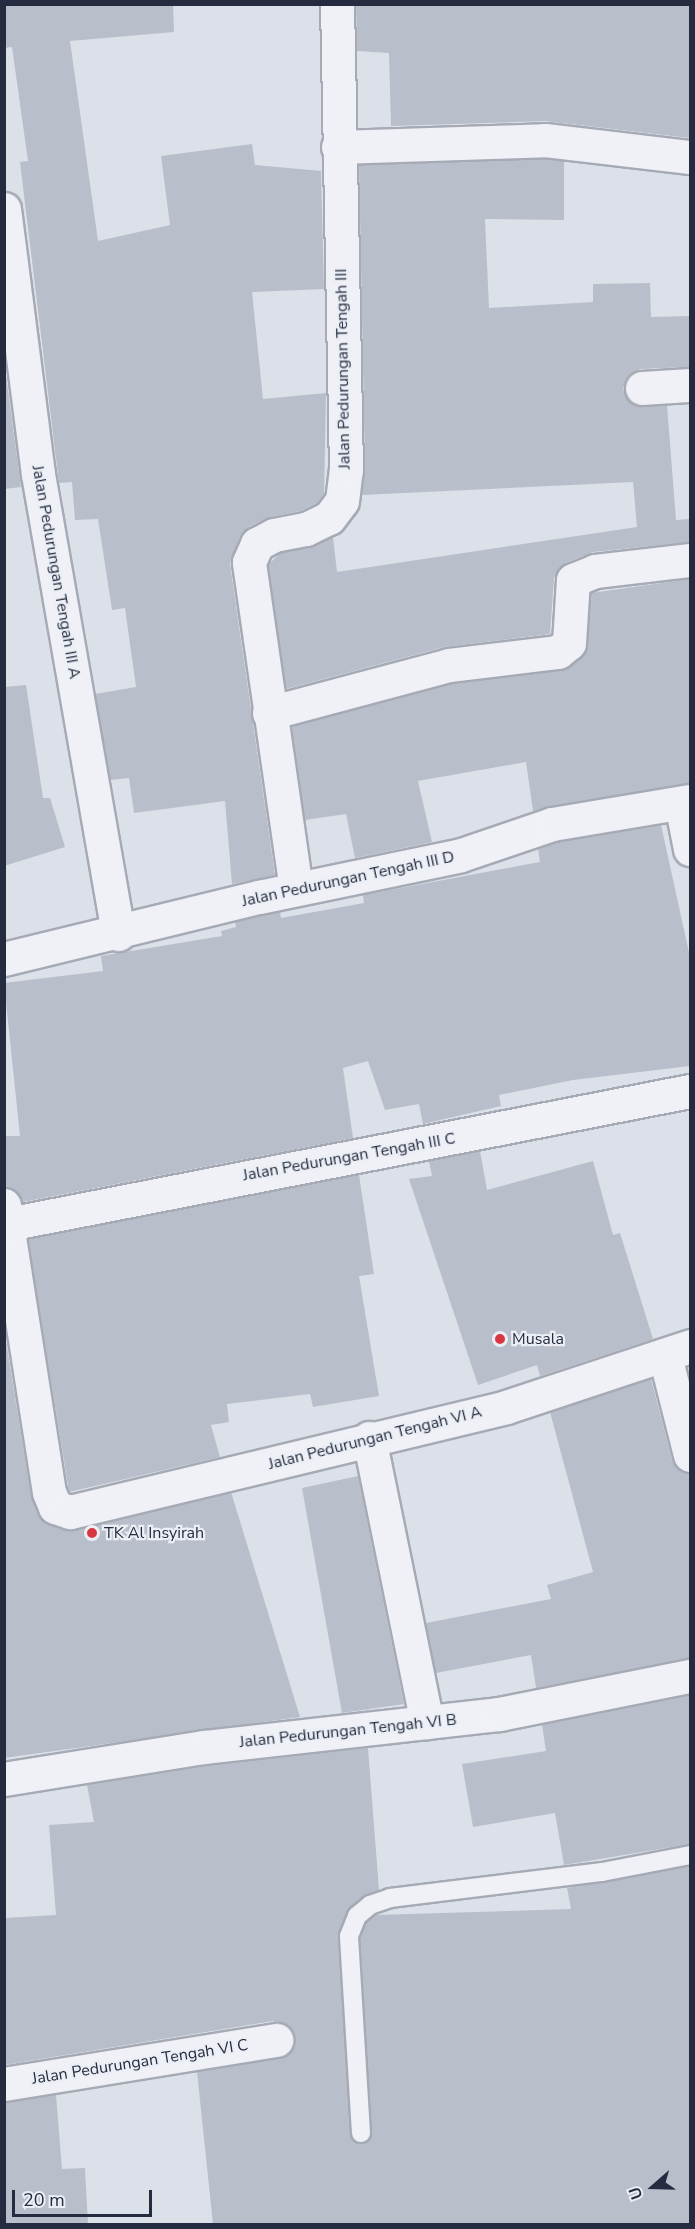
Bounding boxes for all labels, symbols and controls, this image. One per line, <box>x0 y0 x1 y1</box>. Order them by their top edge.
street label: Jalan Pedurungan Tengah III <box>332 268 354 470</box>
street label: Jalan Pedurungan Tengah III A <box>28 464 84 680</box>
street label: Jalan Pedurungan Tengah III D <box>240 847 456 911</box>
street label: Jalan Pedurungan Tengah III C <box>241 1129 457 1185</box>
place label: Musala <box>512 1329 564 1349</box>
marker: Musala <box>493 1332 507 1346</box>
street label: Jalan Pedurungan Tengah VI A <box>266 1402 484 1474</box>
place label: TK Al Insyirah <box>104 1523 204 1543</box>
marker: TK Al Insyirah <box>85 1526 99 1540</box>
street label: Jalan Pedurungan Tengah VI B <box>238 1710 458 1752</box>
street label: Jalan Pedurungan Tengah VI C <box>31 2035 249 2089</box>
north arrow <box>623 2157 683 2217</box>
scale bar <box>15 2178 154 2216</box>
text: U <box>624 2184 648 2202</box>
text: 20 m <box>23 2188 65 2212</box>

